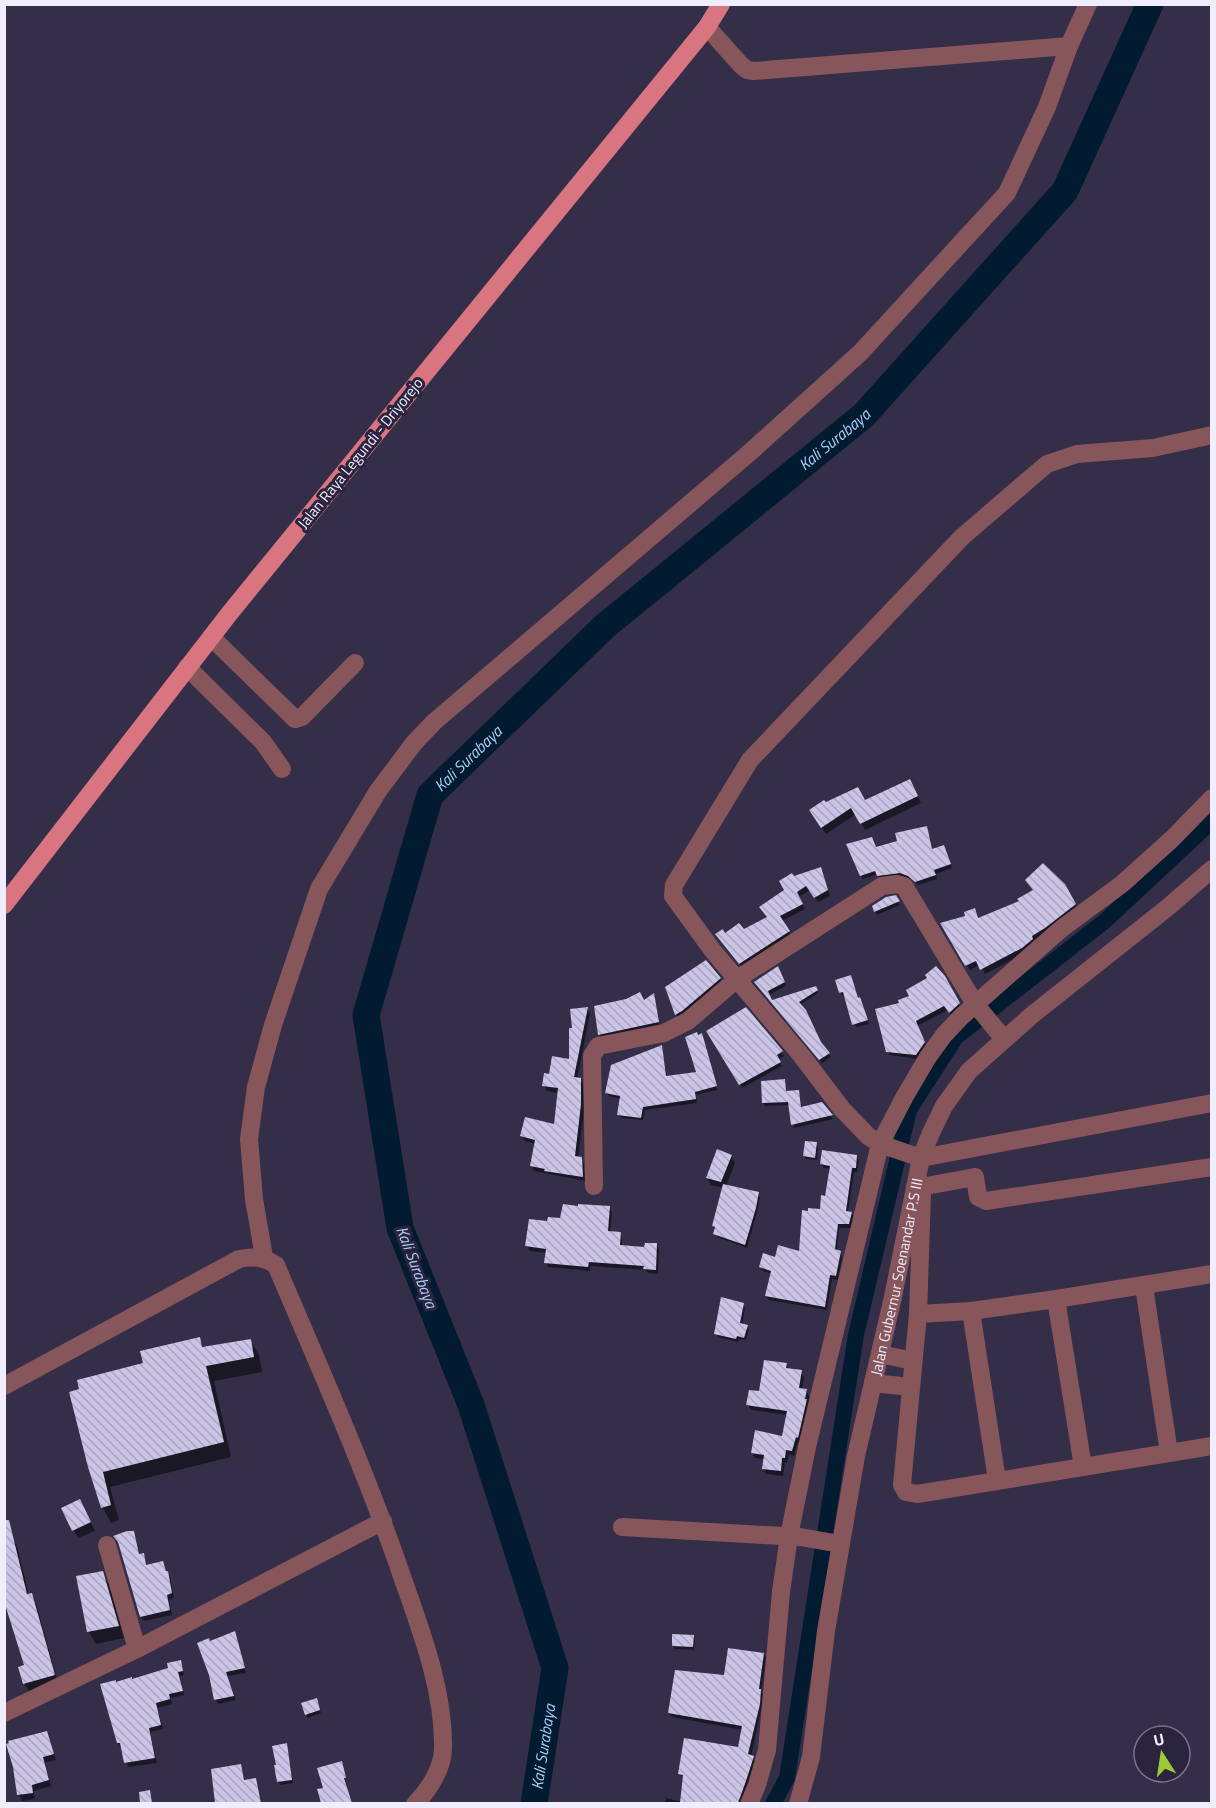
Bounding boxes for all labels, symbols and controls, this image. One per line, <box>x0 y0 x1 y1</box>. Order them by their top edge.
street label: Jalan Raya Legundi - Driyorejo <box>292 372 428 534</box>
water label: Kali Surabaya <box>793 403 877 476</box>
water label: Kali Surabaya <box>429 719 508 797</box>
street label: Jalan Gubernur Soenandar P.S III <box>864 1176 928 1378</box>
water label: Kali Surabaya <box>390 1222 444 1312</box>
water label: Kali Surabaya <box>524 1701 561 1791</box>
north arrow <box>1132 1724 1192 1784</box>
text: U <box>1151 1727 1166 1752</box>

